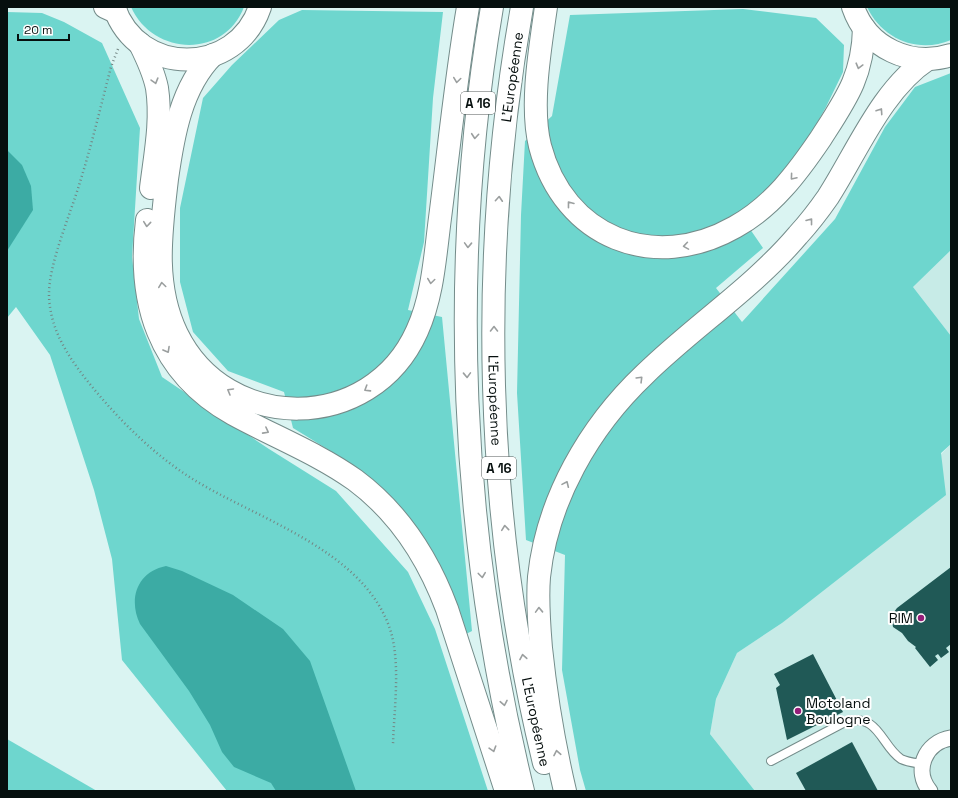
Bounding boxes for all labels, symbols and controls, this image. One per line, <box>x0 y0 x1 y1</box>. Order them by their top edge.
scale bar <box>18 16 69 42</box>
text: 20 m <box>24 22 52 38</box>
street label: L'Européenne <box>497 31 527 123</box>
one-way arrow <box>856 63 864 69</box>
one-way arrow <box>150 77 159 84</box>
one-way arrow <box>453 77 462 83</box>
road number: A 16 <box>461 92 495 114</box>
one-way arrow <box>875 108 883 115</box>
one-way arrow <box>470 133 479 139</box>
one-way arrow <box>790 172 797 179</box>
one-way arrow <box>494 196 503 202</box>
one-way arrow <box>567 202 574 209</box>
one-way arrow <box>806 218 813 225</box>
one-way arrow <box>143 221 152 227</box>
one-way arrow <box>682 241 689 249</box>
one-way arrow <box>463 242 472 248</box>
one-way arrow <box>427 278 436 284</box>
one-way arrow <box>158 282 167 289</box>
one-way arrow <box>490 326 498 332</box>
one-way arrow <box>162 346 169 353</box>
street label: L'Européenne <box>484 355 506 446</box>
one-way arrow <box>463 372 471 378</box>
one-way arrow <box>635 376 643 383</box>
one-way arrow <box>364 384 371 391</box>
one-way arrow <box>227 389 234 396</box>
one-way arrow <box>261 426 269 434</box>
road number: A 16 <box>482 457 516 479</box>
one-way arrow <box>561 481 569 489</box>
one-way arrow <box>500 525 509 531</box>
one-way arrow <box>477 571 486 578</box>
one-way arrow <box>535 607 543 613</box>
place label: RIM <box>889 609 913 627</box>
marker: RIM <box>916 613 926 623</box>
one-way arrow <box>519 654 527 660</box>
street label: L'Européenne <box>518 676 554 768</box>
place label: Motoland Boulogne <box>806 694 870 728</box>
one-way arrow <box>499 700 507 706</box>
marker: Motoland Boulogne <box>793 706 803 716</box>
one-way arrow <box>488 745 497 752</box>
one-way arrow <box>554 750 562 756</box>

